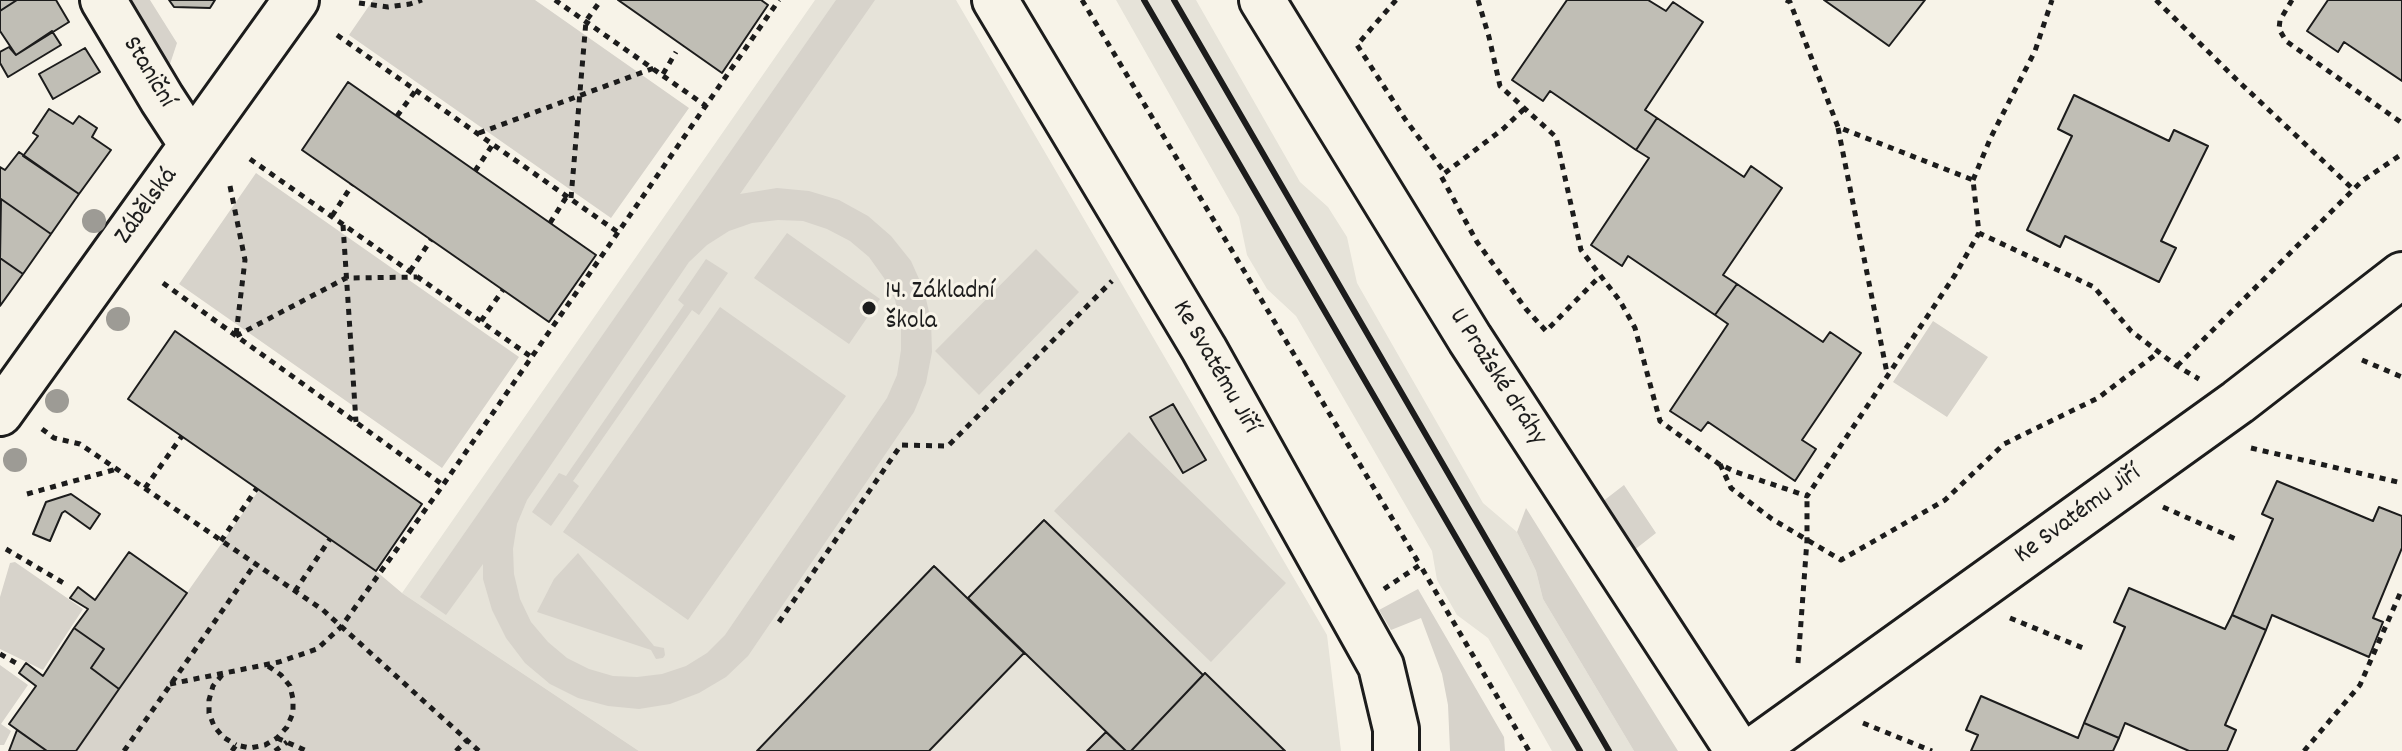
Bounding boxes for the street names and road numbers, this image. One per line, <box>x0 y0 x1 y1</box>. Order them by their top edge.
street label: Staniční <box>114 32 180 114</box>
street label: Zábělská <box>110 162 186 252</box>
street label: Ke Svatému Jiří <box>1163 296 1265 440</box>
street label: U Pražské dráhy <box>1440 304 1552 452</box>
street label: Ke Svatému Jiří <box>2010 460 2148 572</box>

